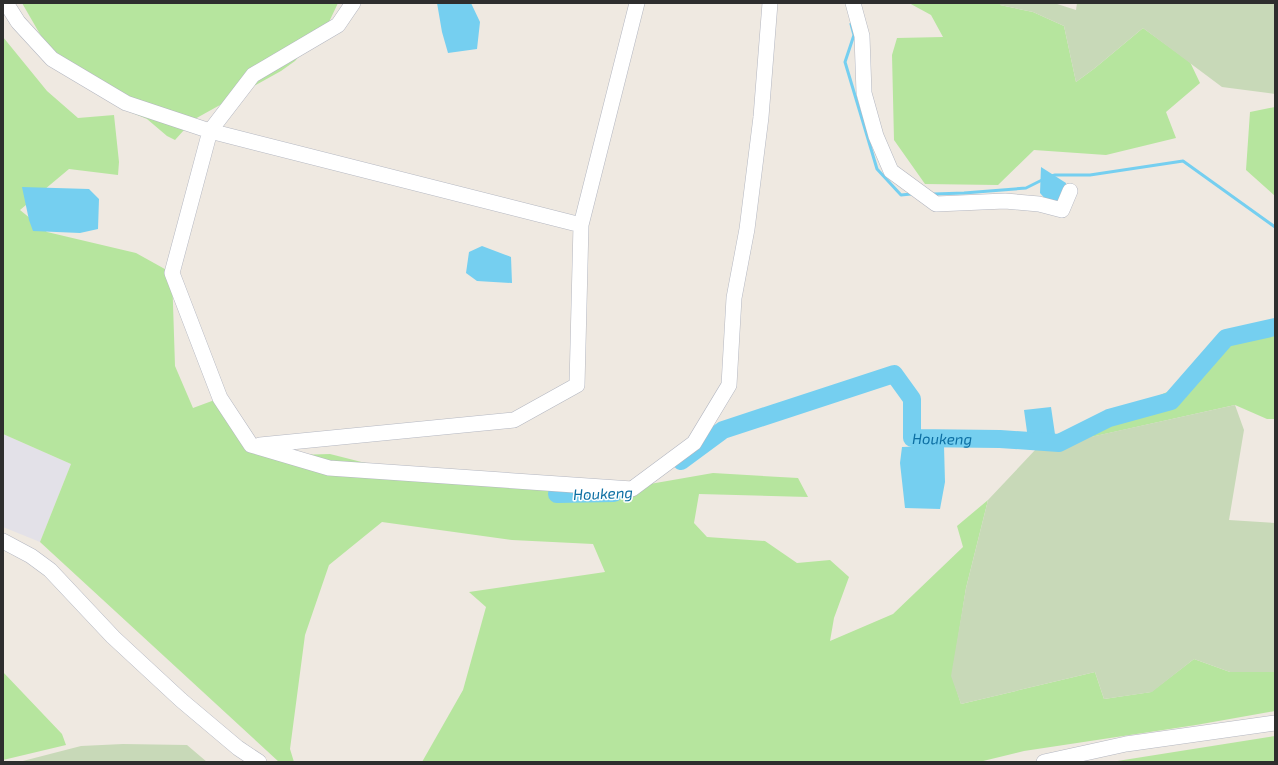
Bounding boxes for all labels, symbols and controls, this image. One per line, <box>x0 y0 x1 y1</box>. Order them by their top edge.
water label: Houkeng <box>912 429 972 448</box>
water label: Houkeng <box>573 483 633 503</box>

